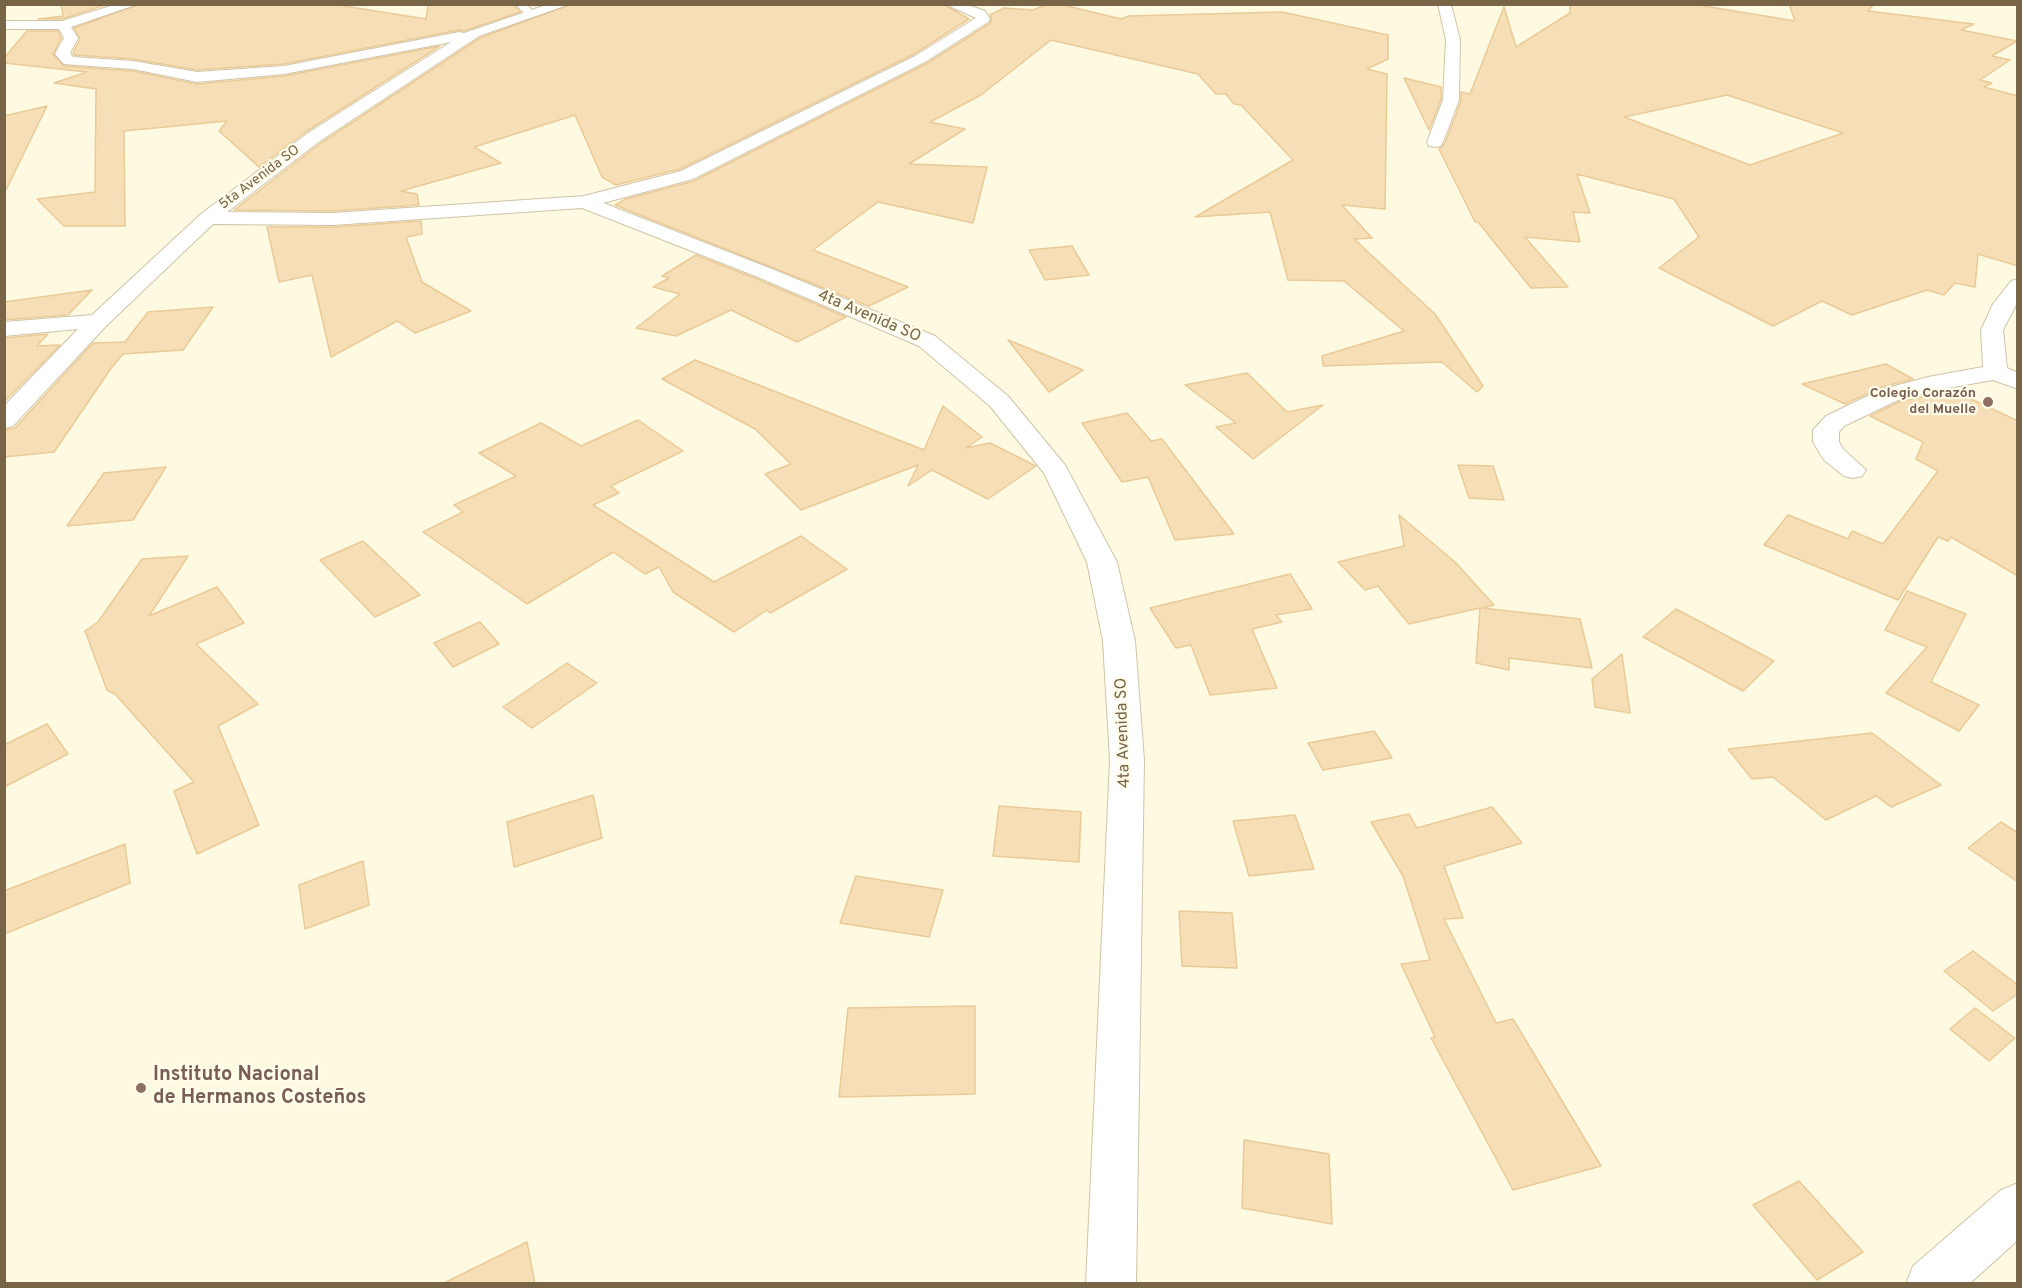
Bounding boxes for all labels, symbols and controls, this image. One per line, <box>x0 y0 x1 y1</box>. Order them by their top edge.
street label: 5ta Avenida SO <box>216 142 304 214</box>
street label: 4ta Avenida SO <box>814 287 924 347</box>
place label: Colegio Corazón del Muelle <box>1870 386 1976 418</box>
marker: Colegio Corazón del Muelle <box>1981 395 1995 409</box>
street label: 4ta Avenida SO <box>1112 677 1136 789</box>
place label: Instituto Nacional de Hermanos Costeños <box>153 1064 366 1111</box>
marker: Instituto Nacional de Hermanos Costeños <box>134 1081 148 1095</box>

